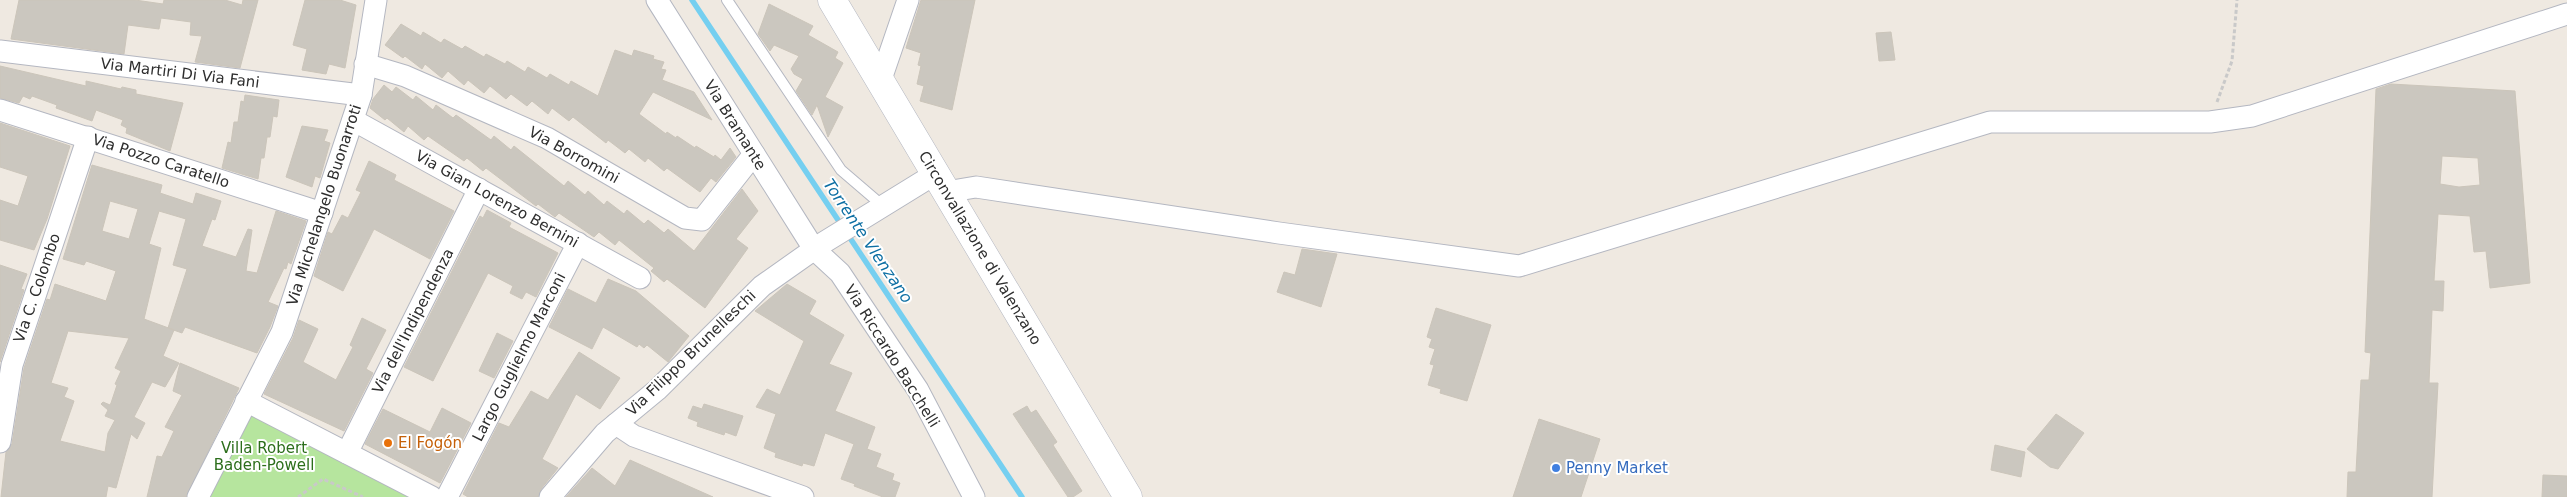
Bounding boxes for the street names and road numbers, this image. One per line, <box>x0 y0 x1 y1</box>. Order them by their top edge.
street label: Via Martiri Di Via Fani <box>99 54 261 92</box>
street label: Via Bramante <box>700 77 770 173</box>
street label: Via Michelangelo Buonarroti <box>283 102 365 308</box>
street label: Via Borromini <box>526 123 622 187</box>
street label: Via Pozzo Caratello <box>90 130 232 192</box>
street label: Via Gian Lorenzo Bernini <box>412 147 582 251</box>
street label: Circonvallazione di Valenzano <box>915 148 1045 348</box>
street label: Via C. Colombo <box>10 231 64 345</box>
street label: Via dell'Indipendenza <box>369 245 457 397</box>
street label: Largo Guglielmo Marconi <box>469 270 569 444</box>
street label: Via Riccardo Bacchelli <box>841 281 943 431</box>
street label: Via Filippo Brunelleschi <box>622 286 760 420</box>

